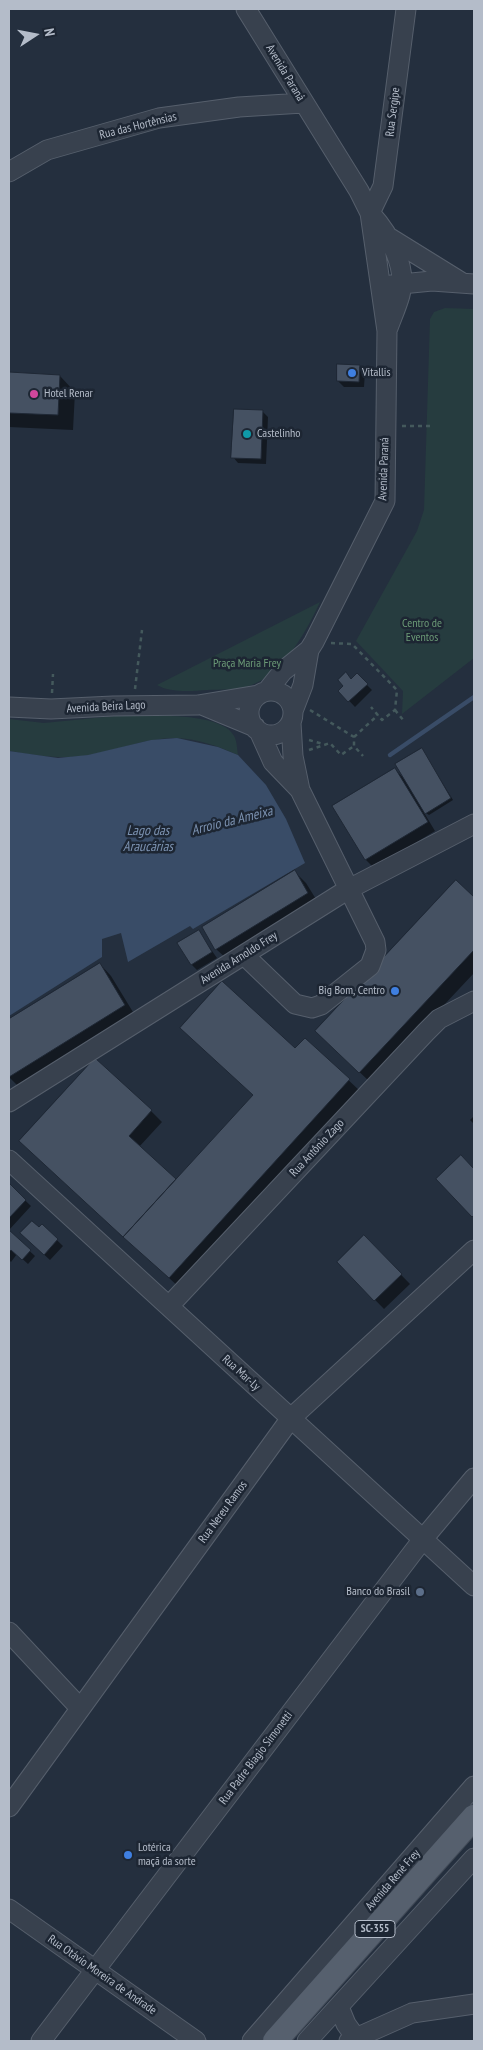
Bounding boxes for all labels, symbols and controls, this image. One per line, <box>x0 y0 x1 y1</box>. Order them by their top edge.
north arrow <box>10 10 60 60</box>
text: N <box>40 27 59 38</box>
street label: Avenida Paraná <box>263 42 307 104</box>
street label: Rua Sergipe <box>383 86 403 138</box>
street label: Rua das Hortênsias <box>98 109 178 143</box>
place label: Vitallis <box>362 366 391 380</box>
marker: Vitallis <box>346 367 358 379</box>
place label: Hotel Renar <box>44 387 93 401</box>
marker: Hotel Renar <box>28 388 40 400</box>
place label: Castelinho <box>257 427 300 441</box>
marker: Castelinho <box>241 428 253 440</box>
street label: Avenida Paraná <box>376 437 392 501</box>
park label: Centro de Eventos <box>402 617 442 645</box>
park label: Praça Maria Frey <box>213 657 281 671</box>
street label: Avenida Beira Lago <box>66 698 146 716</box>
water label: Arroio da Ameixa <box>190 803 274 839</box>
water label: Lago das Araucárias <box>123 823 173 856</box>
street label: Avenida Arnoldo Frey <box>198 929 280 987</box>
place label: Big Bom, Centro <box>318 984 385 998</box>
marker: Big Bom, Centro <box>389 985 401 997</box>
street label: Rua Antônio Zago <box>287 1116 347 1180</box>
street label: Rua Mar-Ly <box>219 1352 263 1394</box>
street label: Rua Nereu Ramos <box>196 1478 250 1546</box>
place label: Banco do Brasil <box>346 1585 410 1599</box>
marker: Banco do Brasil <box>414 1586 426 1598</box>
street label: Rua Padre Biagio Simonetti <box>216 1709 296 1807</box>
place label: Lotérica maçã da sorte <box>138 1841 196 1869</box>
street label: Avenida René Frey <box>363 1847 423 1913</box>
marker: Lotérica maçã da sorte <box>122 1849 134 1861</box>
road number: SC-355 <box>355 1920 395 1938</box>
street label: Rua Otávio Moreira de Andrade <box>45 1932 159 2018</box>

